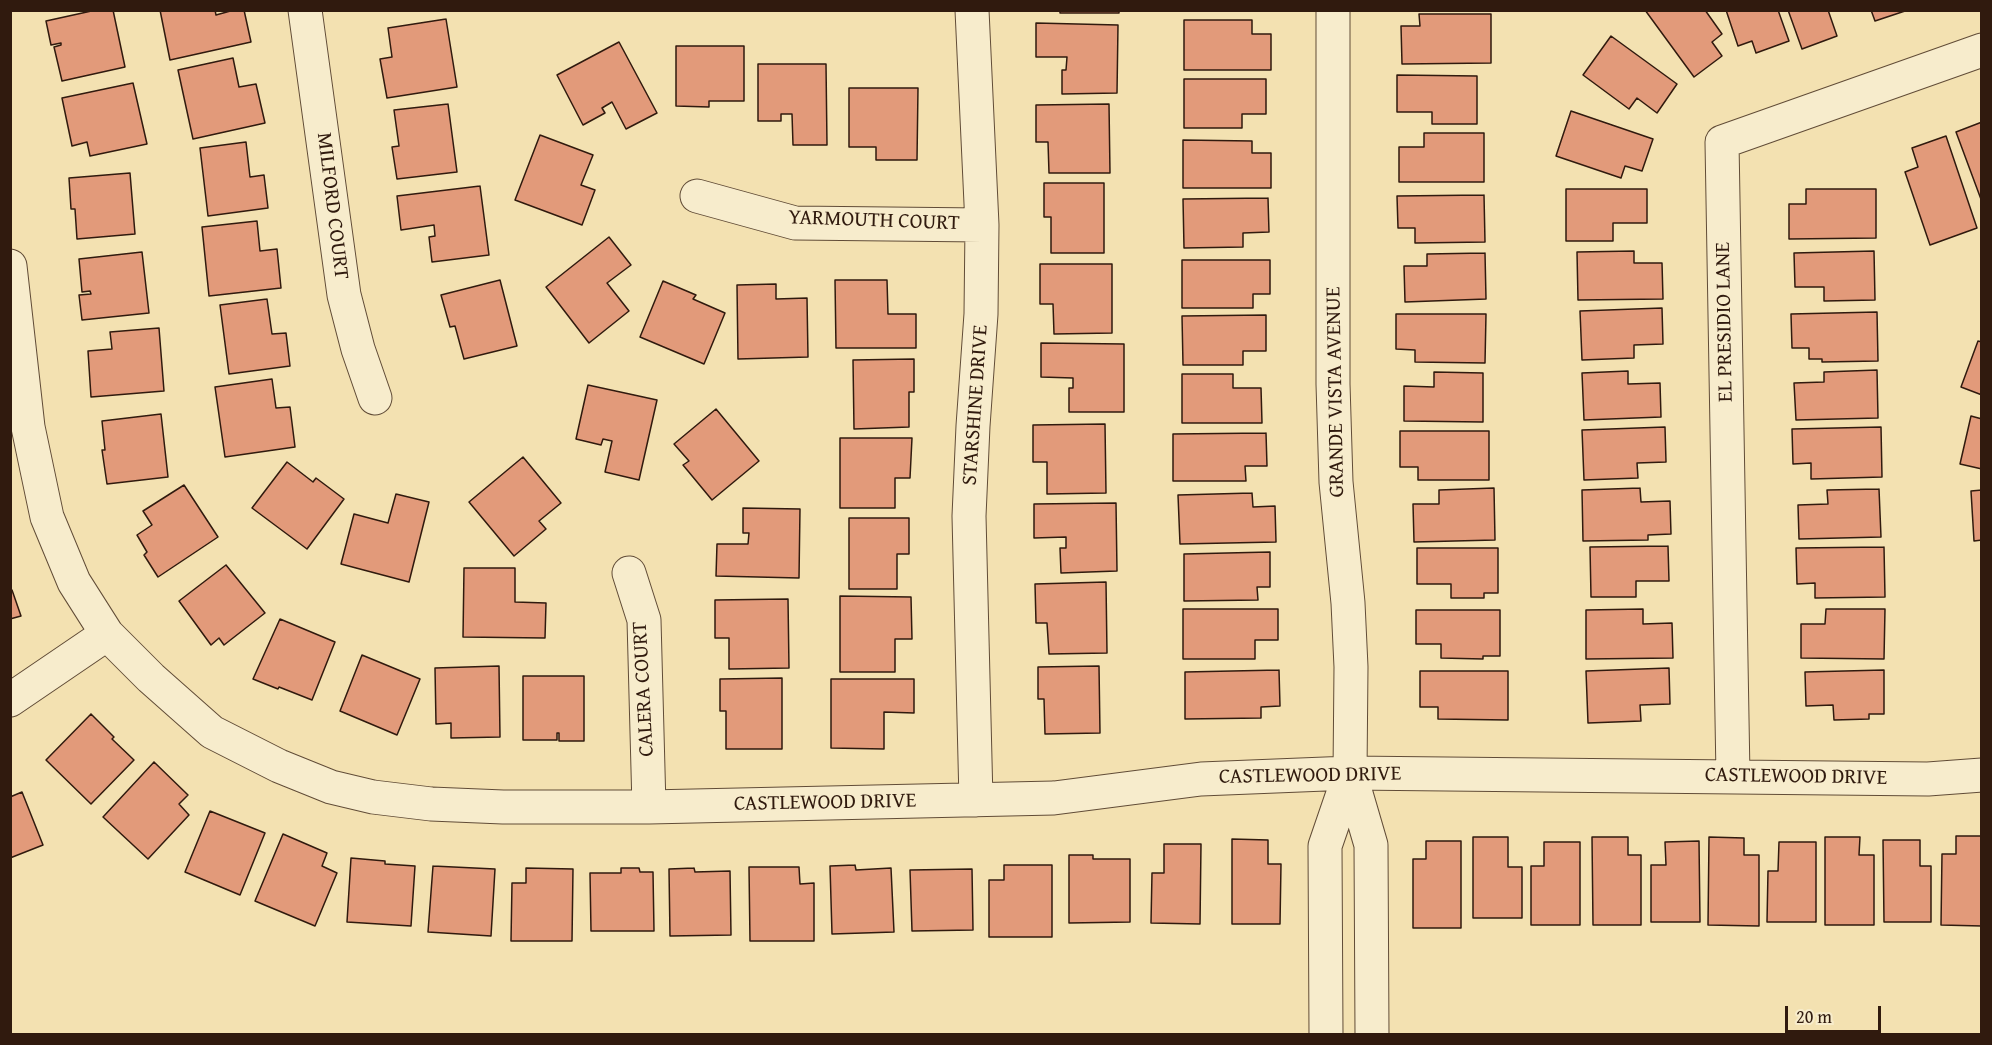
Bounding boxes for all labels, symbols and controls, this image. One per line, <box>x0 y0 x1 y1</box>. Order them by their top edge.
street label: MILFORD COURT <box>310 131 354 281</box>
street label: YARMOUTH COURT <box>788 205 960 237</box>
street label: EL PRESIDIO LANE <box>1711 242 1739 402</box>
street label: GRANDE VISTA AVENUE <box>1322 286 1350 498</box>
street label: STARSHINE DRIVE <box>958 324 994 486</box>
street label: CALERA COURT <box>628 621 660 757</box>
street label: CASTLEWOOD DRIVE <box>1219 762 1401 790</box>
street label: CASTLEWOOD DRIVE <box>1705 763 1887 791</box>
street label: CASTLEWOOD DRIVE <box>734 789 916 817</box>
scale bar <box>1788 994 1884 1032</box>
text: 20 m <box>1796 1003 1832 1030</box>

